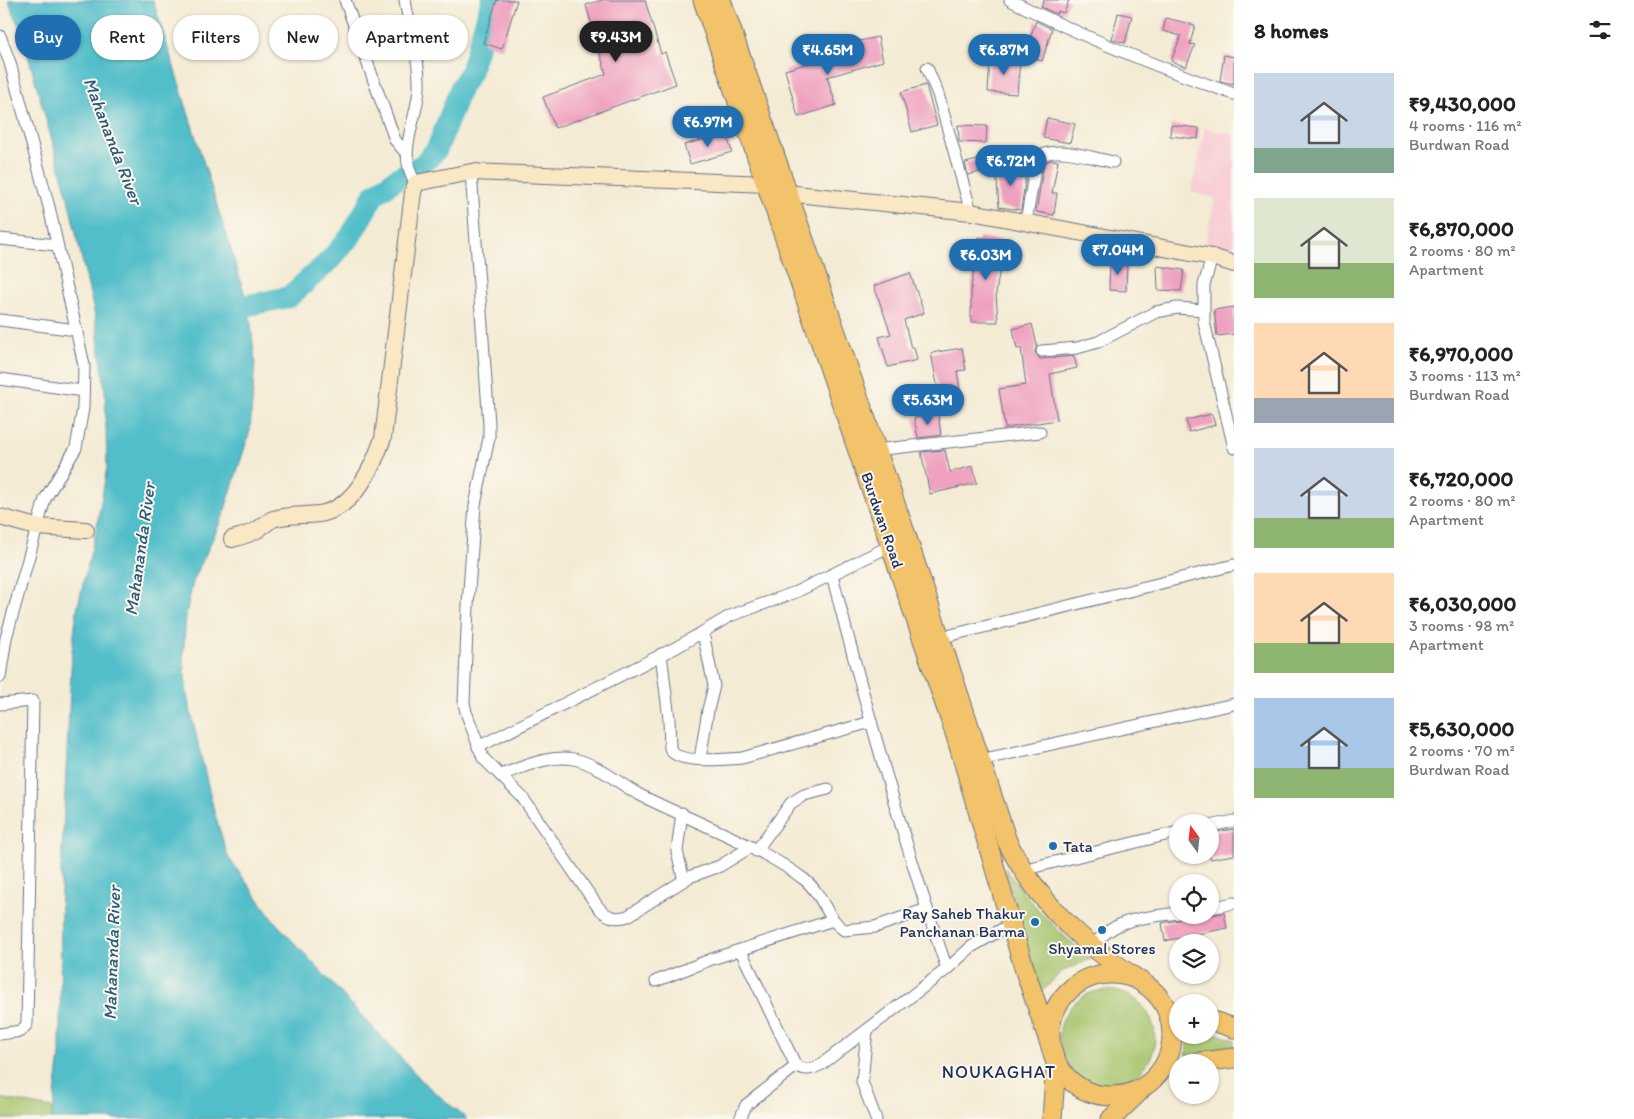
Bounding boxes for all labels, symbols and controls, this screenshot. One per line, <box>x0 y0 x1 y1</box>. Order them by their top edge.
chip: Buy <box>15 15 81 60</box>
chip: Rent <box>91 15 163 60</box>
chip: Filters <box>173 15 259 60</box>
chip: New <box>269 15 338 60</box>
chip: Apartment <box>348 15 468 60</box>
icon: filters <box>1586 16 1614 44</box>
text: 8 homes <box>1254 18 1329 43</box>
pin: ₹9.43M <box>575 20 657 63</box>
text: ₹9.43M <box>590 27 642 46</box>
pin: ₹4.65M <box>787 34 869 76</box>
pin: ₹6.87M <box>963 34 1045 76</box>
text: ₹4.65M <box>803 40 853 59</box>
text: ₹6.87M <box>979 40 1029 59</box>
water label: Mahananda River <box>79 74 148 209</box>
text: ₹9,430,000 <box>1409 91 1516 116</box>
icon: home <box>1294 93 1354 153</box>
pin: ₹6.97M <box>667 106 749 148</box>
text: ₹6.97M <box>683 112 733 131</box>
text: 4 rooms · 116 m² <box>1409 116 1521 135</box>
text: Burdwan Road <box>1409 135 1509 154</box>
pin: ₹6.72M <box>970 144 1052 187</box>
text: ₹6.72M <box>986 151 1036 170</box>
text: ₹6,870,000 <box>1409 216 1514 241</box>
icon: home <box>1294 218 1354 278</box>
pin: ₹7.04M <box>1077 234 1159 276</box>
pin: ₹6.03M <box>945 238 1027 281</box>
text: ₹7.04M <box>1092 240 1144 259</box>
text: 2 rooms · 80 m² <box>1409 241 1515 260</box>
text: ₹6.03M <box>960 245 1012 264</box>
text: Apartment <box>1409 260 1484 279</box>
text: ₹6,970,000 <box>1409 341 1513 366</box>
icon: home <box>1294 343 1354 403</box>
text: 3 rooms · 113 m² <box>1409 366 1521 385</box>
pin: ₹5.63M <box>887 384 969 426</box>
text: Burdwan Road <box>1409 385 1509 404</box>
text: ₹5.63M <box>903 390 953 409</box>
text: ₹6,720,000 <box>1409 466 1514 491</box>
icon: home <box>1294 468 1354 528</box>
street label: Burdwan Road <box>857 470 908 571</box>
water label: Mahananda River <box>120 479 160 617</box>
text: 2 rooms · 80 m² <box>1409 491 1515 510</box>
text: Apartment <box>1409 510 1484 529</box>
text: ₹6,030,000 <box>1409 591 1516 616</box>
icon: home <box>1294 593 1354 653</box>
text: 3 rooms · 98 m² <box>1409 616 1514 635</box>
text: Apartment <box>1409 635 1484 654</box>
text: ₹5,630,000 <box>1409 716 1515 741</box>
icon: home <box>1294 718 1354 778</box>
text: 2 rooms · 70 m² <box>1409 741 1515 760</box>
text: Burdwan Road <box>1409 760 1509 779</box>
north arrow <box>1169 814 1219 864</box>
map controls <box>1169 814 1219 1104</box>
place label: Tata <box>1063 837 1093 856</box>
marker: Tata <box>1047 840 1059 852</box>
button: locate <box>1169 874 1219 924</box>
water label: Mahananda River <box>99 884 125 1020</box>
place label: Ray Saheb Thakur Panchanan Barma <box>900 904 1026 941</box>
marker: Ray Saheb Thakur Panchanan Barma <box>1029 916 1041 928</box>
marker: Shyamal Stores <box>1096 924 1108 936</box>
button: layers <box>1169 934 1219 984</box>
place label: Shyamal Stores <box>1048 939 1156 958</box>
button: + <box>1169 994 1219 1044</box>
button: − <box>1169 1054 1219 1104</box>
district label: NOUKAGHAT <box>942 1061 1056 1083</box>

